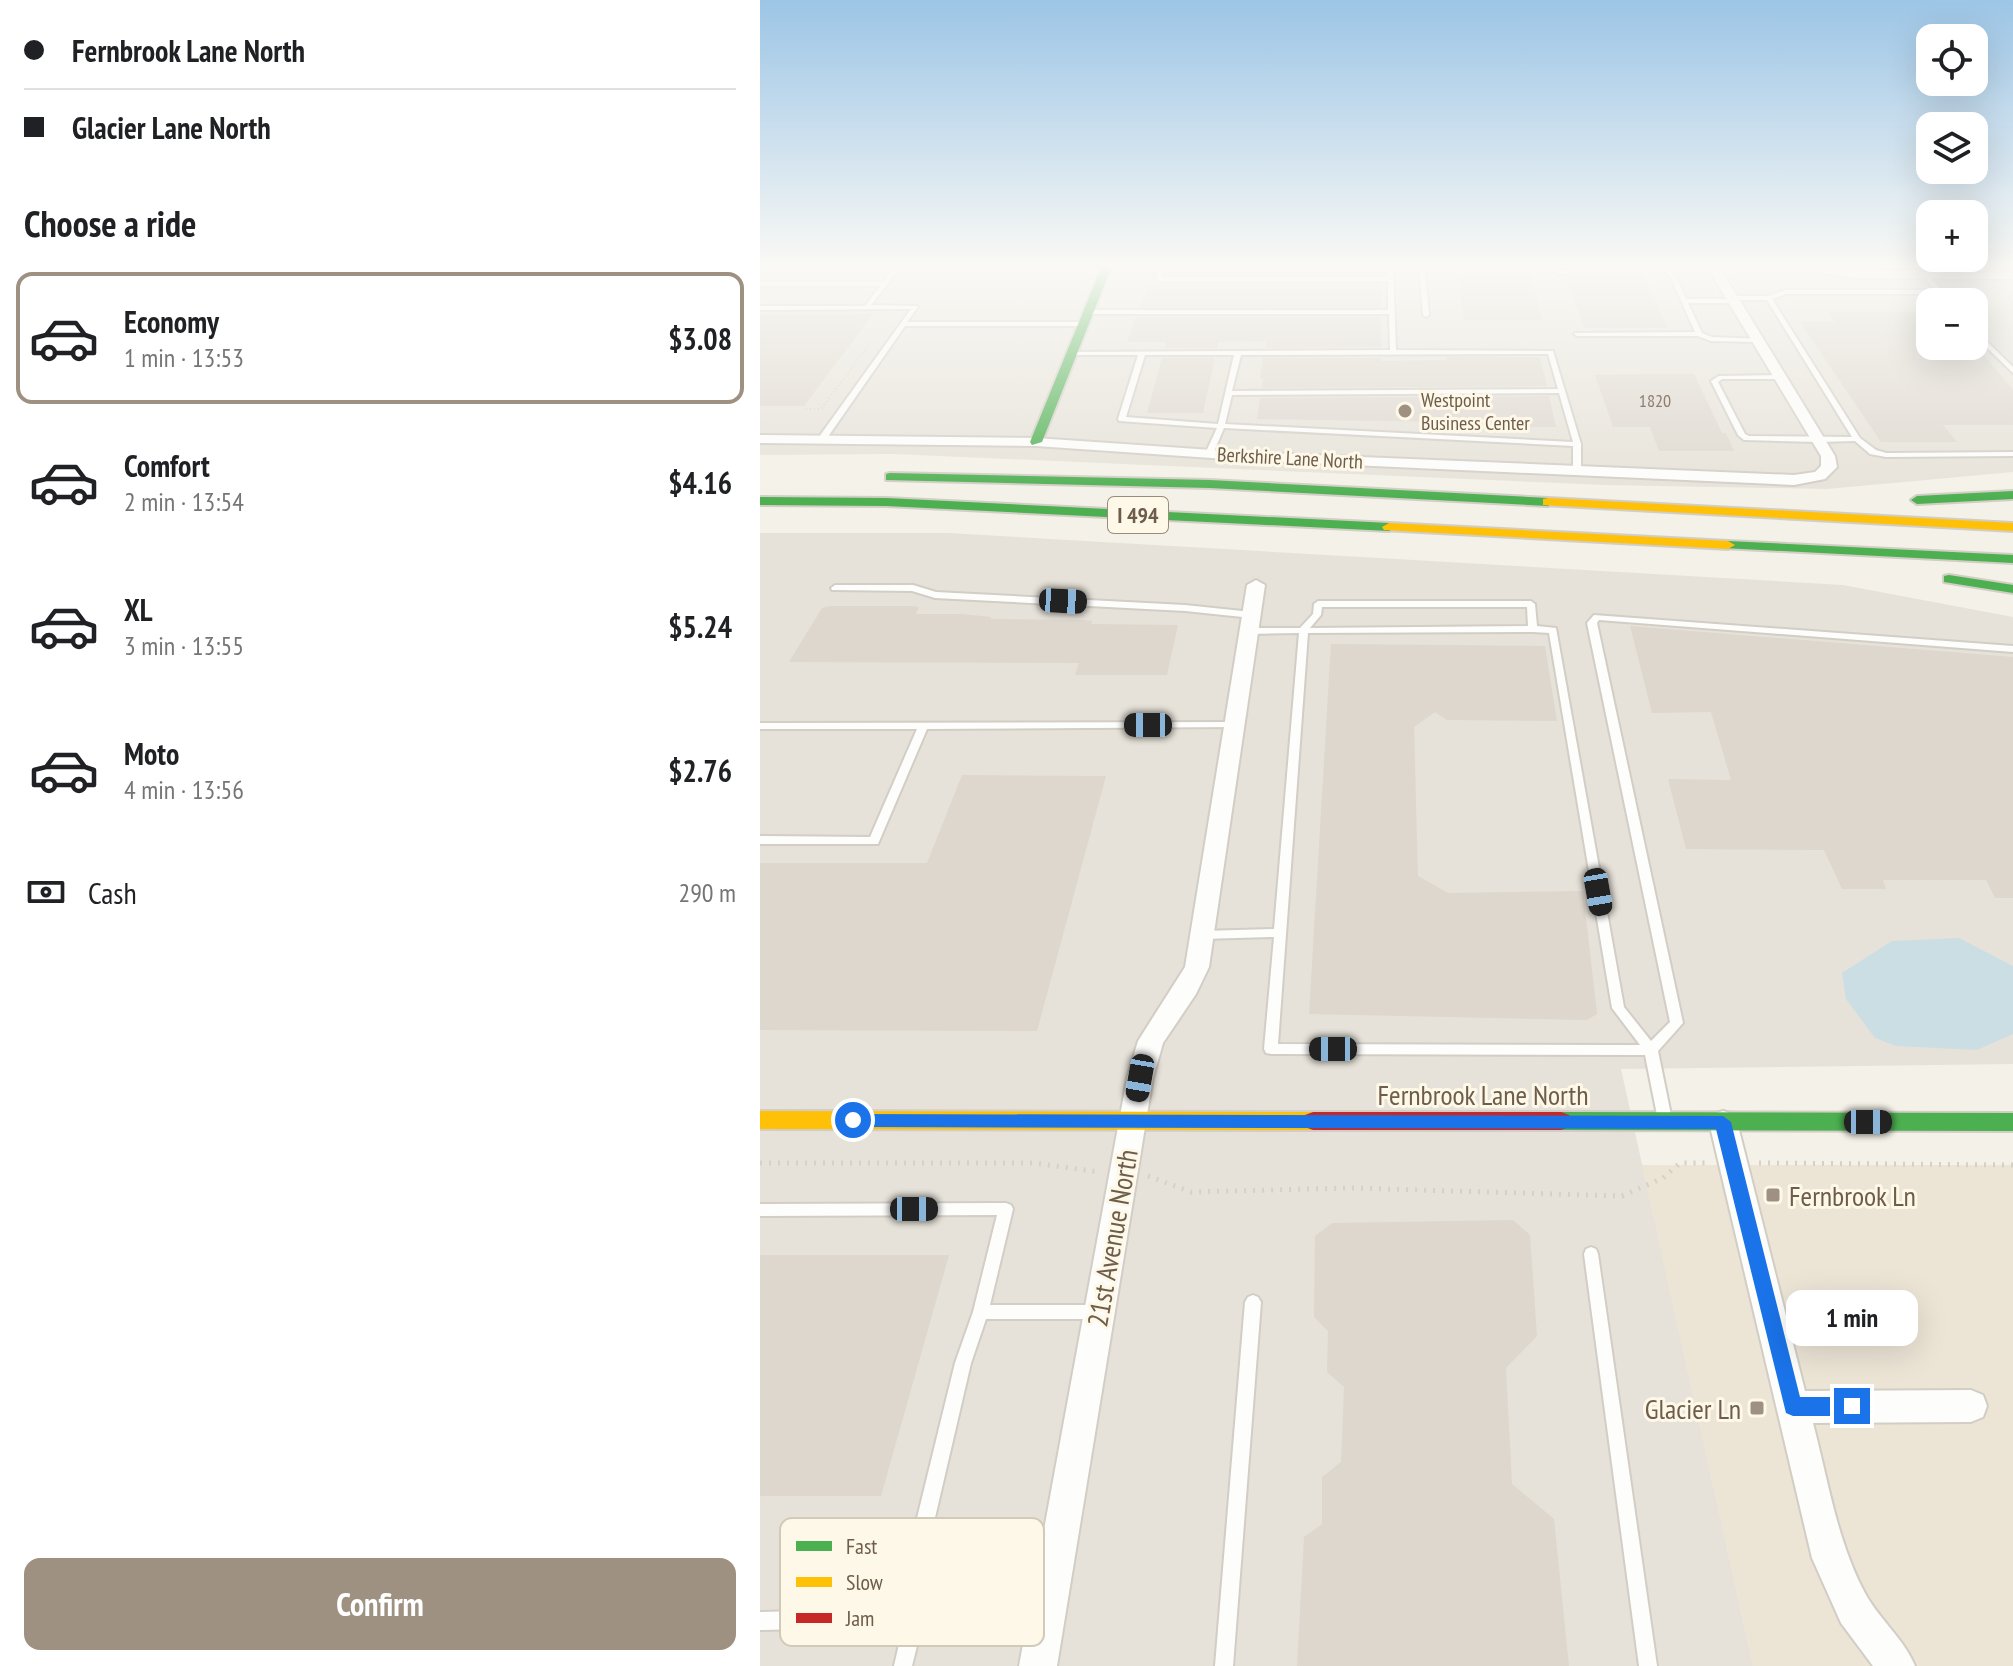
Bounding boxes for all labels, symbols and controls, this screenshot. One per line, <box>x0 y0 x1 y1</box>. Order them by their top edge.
map controls <box>1916 24 1988 360</box>
button: locate <box>1916 24 1988 96</box>
text: Fernbrook Lane North <box>72 31 305 70</box>
text: Glacier Lane North <box>72 108 271 147</box>
button: layers <box>1916 112 1988 184</box>
text: Choose a ride <box>24 200 196 247</box>
button: + <box>1916 200 1988 272</box>
button: − <box>1916 288 1988 360</box>
icon: car <box>28 302 100 374</box>
text: Economy <box>124 302 219 341</box>
text: $3.08 <box>668 319 732 358</box>
text: 1 min · 13:53 <box>124 341 244 374</box>
place label: Westpoint Business Center <box>1421 387 1530 436</box>
house number: 1820 <box>1639 389 1671 412</box>
marker: Westpoint Business Center <box>1396 402 1414 420</box>
street label: Berkshire Lane North <box>1217 441 1363 475</box>
icon: car <box>28 446 100 518</box>
text: Comfort <box>124 446 210 485</box>
text: $4.16 <box>668 463 732 502</box>
text: 2 min · 13:54 <box>124 485 244 518</box>
road number: I 494 <box>1108 497 1168 533</box>
car <box>1038 588 1088 614</box>
icon: car <box>28 590 100 662</box>
text: XL <box>124 590 153 629</box>
text: $5.24 <box>668 607 732 646</box>
text: 3 min · 13:55 <box>124 629 244 662</box>
car <box>1124 713 1172 737</box>
icon: car <box>28 734 100 806</box>
text: Moto <box>124 734 179 773</box>
text: $2.76 <box>668 751 732 790</box>
text: 4 min · 13:56 <box>124 773 244 806</box>
car <box>1582 866 1614 918</box>
icon: cash <box>24 870 68 914</box>
text: Cash <box>88 873 137 912</box>
text: 290 m <box>678 876 736 909</box>
car <box>1309 1037 1357 1061</box>
car <box>1124 1052 1156 1104</box>
street label: Fernbrook Lane North <box>1378 1076 1588 1113</box>
route start <box>835 1102 871 1138</box>
car <box>1844 1110 1892 1134</box>
street label: 21st Avenue North <box>1078 1146 1146 1330</box>
place label: Fernbrook Ln <box>1789 1177 1916 1214</box>
marker: Fernbrook Ln <box>1764 1186 1782 1204</box>
car <box>890 1197 938 1221</box>
callout: 1 min <box>1786 1290 1918 1346</box>
text: 1 min <box>1826 1301 1878 1334</box>
route end <box>1834 1388 1870 1424</box>
place label: Glacier Ln <box>1645 1390 1741 1427</box>
marker: Glacier Ln <box>1748 1399 1766 1417</box>
legend <box>780 1518 1044 1646</box>
text: Fast <box>846 1532 877 1560</box>
button: Confirm <box>24 1558 736 1650</box>
text: Slow <box>846 1568 883 1596</box>
text: Jam <box>845 1604 874 1632</box>

